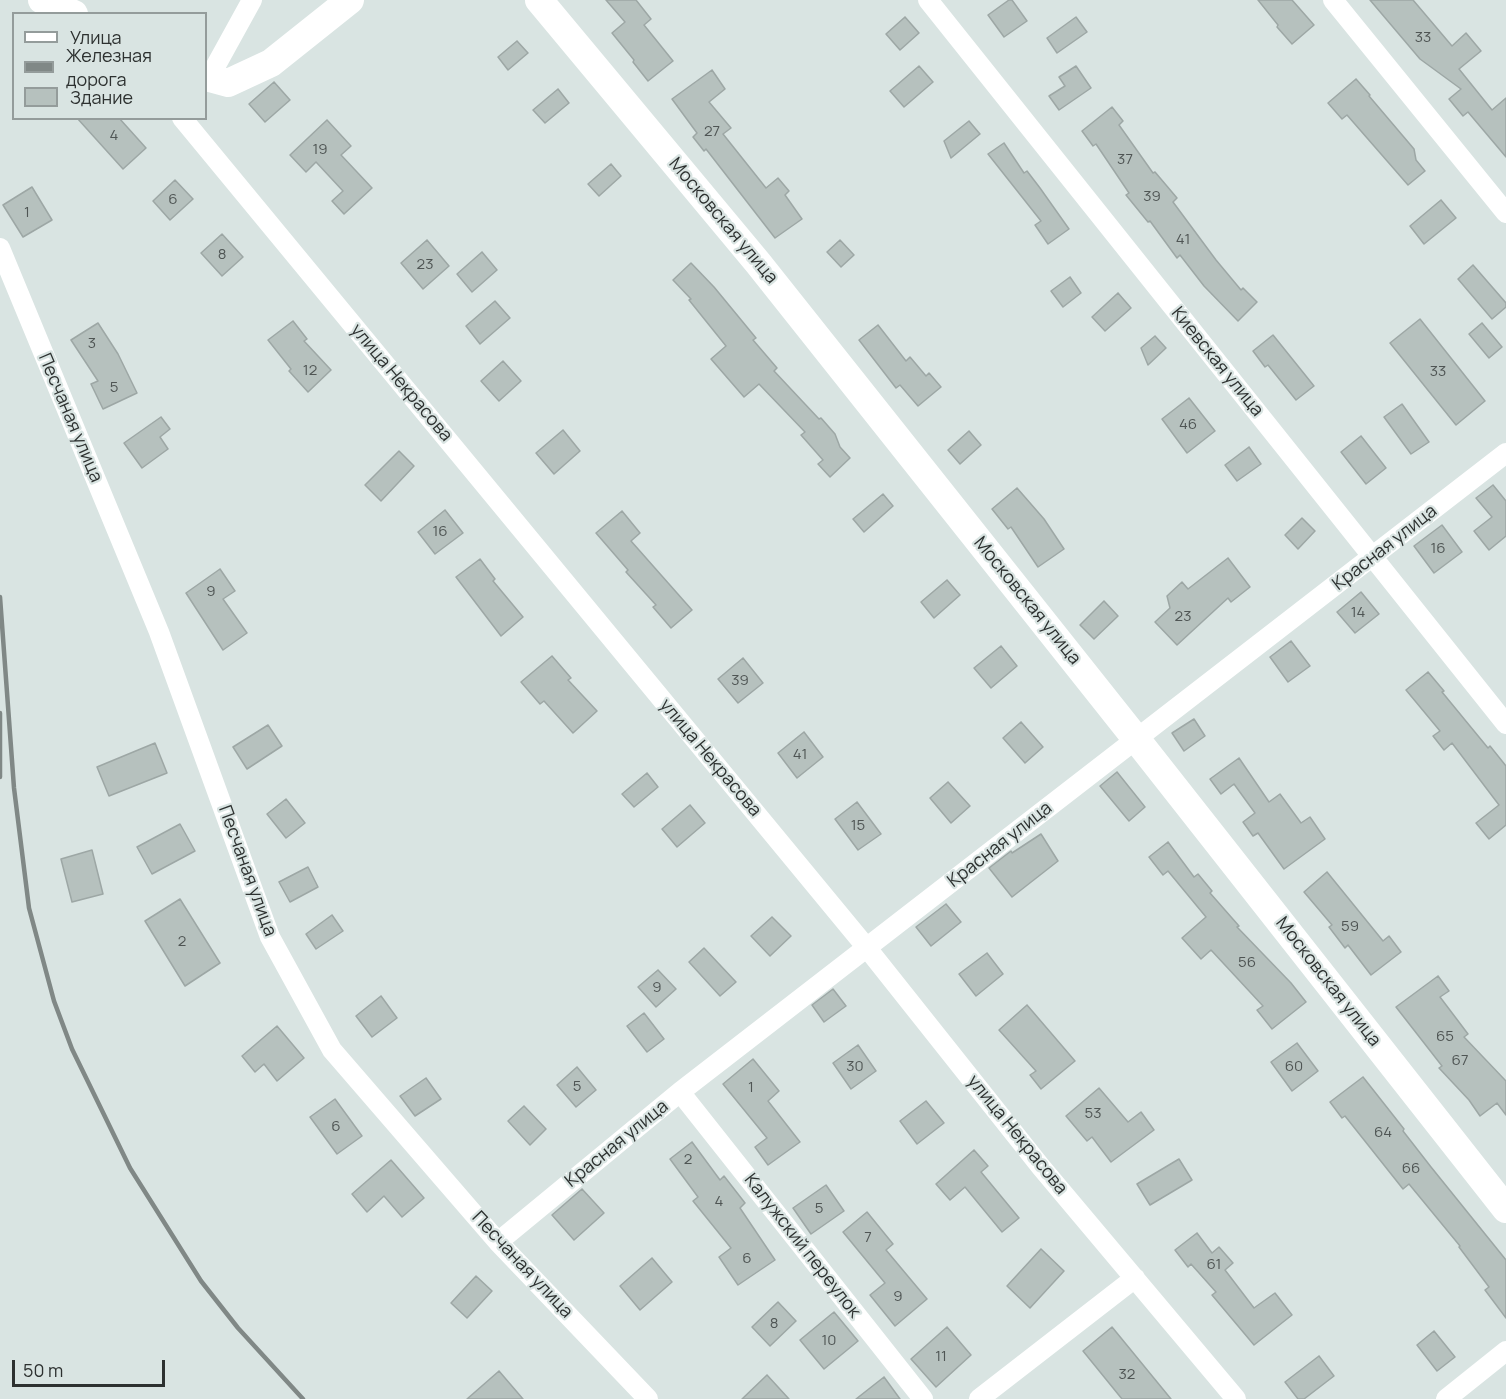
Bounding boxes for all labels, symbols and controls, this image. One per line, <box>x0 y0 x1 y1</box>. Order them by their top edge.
legend <box>12 12 207 120</box>
text: Улица <box>70 25 122 49</box>
house number: 33 <box>1415 29 1431 47</box>
text: Железная дорога <box>66 43 152 91</box>
text: Здание <box>70 85 133 109</box>
house number: 27 <box>704 123 720 141</box>
house number: 4 <box>110 127 118 145</box>
house number: 19 <box>312 141 328 159</box>
house number: 37 <box>1117 151 1133 169</box>
street label: Московская улица <box>664 154 782 288</box>
house number: 39 <box>1143 188 1161 206</box>
house number: 6 <box>168 191 178 209</box>
house number: 1 <box>24 204 30 222</box>
house number: 41 <box>1176 231 1190 249</box>
house number: 8 <box>218 246 226 264</box>
house number: 23 <box>417 256 433 274</box>
street label: Киевская улица <box>1166 303 1268 421</box>
street label: улица Некрасова <box>346 320 456 446</box>
house number: 3 <box>88 335 96 353</box>
street label: Песчаная улица <box>33 350 107 486</box>
house number: 12 <box>303 362 317 380</box>
house number: 33 <box>1430 363 1446 381</box>
house number: 5 <box>110 379 118 397</box>
house number: 46 <box>1179 416 1197 434</box>
street label: Красная улица <box>1329 501 1441 595</box>
house number: 16 <box>432 523 448 541</box>
street label: Московская улица <box>969 533 1085 669</box>
house number: 16 <box>1430 540 1446 558</box>
house number: 9 <box>206 583 216 601</box>
house number: 14 <box>1351 604 1365 622</box>
house number: 23 <box>1175 608 1191 626</box>
house number: 39 <box>731 672 749 690</box>
street label: улица Некрасова <box>655 695 765 821</box>
house number: 41 <box>793 746 807 764</box>
street label: Красная улица <box>944 798 1056 892</box>
street label: Песчаная улица <box>213 803 281 939</box>
house number: 15 <box>851 817 865 835</box>
street label: Московская улица <box>1271 913 1385 1051</box>
house number: 59 <box>1341 918 1359 936</box>
house number: 2 <box>178 933 186 951</box>
house number: 56 <box>1238 954 1256 972</box>
house number: 9 <box>652 979 662 997</box>
house number: 65 <box>1436 1028 1454 1046</box>
house number: 67 <box>1452 1052 1468 1070</box>
house number: 30 <box>846 1058 864 1076</box>
house number: 60 <box>1285 1058 1303 1076</box>
street label: улица Некрасова <box>962 1071 1072 1199</box>
house number: 5 <box>573 1078 581 1096</box>
house number: 1 <box>748 1079 754 1097</box>
street label: Красная улица <box>561 1096 673 1192</box>
house number: 53 <box>1085 1105 1101 1123</box>
house number: 6 <box>331 1118 341 1136</box>
house number: 64 <box>1374 1124 1392 1142</box>
house number: 2 <box>684 1151 692 1169</box>
house number: 66 <box>1402 1160 1420 1178</box>
street label: Калужский переулок <box>739 1170 865 1322</box>
house number: 4 <box>715 1193 723 1211</box>
house number: 5 <box>815 1200 823 1218</box>
street label: Песчаная улица <box>467 1207 577 1323</box>
house number: 7 <box>864 1229 872 1247</box>
house number: 6 <box>742 1250 752 1268</box>
house number: 61 <box>1207 1256 1221 1274</box>
house number: 9 <box>893 1288 903 1306</box>
house number: 8 <box>770 1315 778 1333</box>
house number: 10 <box>822 1332 836 1350</box>
scale bar <box>15 1348 168 1386</box>
house number: 11 <box>935 1348 947 1366</box>
text: 50 m <box>23 1358 63 1382</box>
house number: 32 <box>1119 1366 1135 1384</box>

